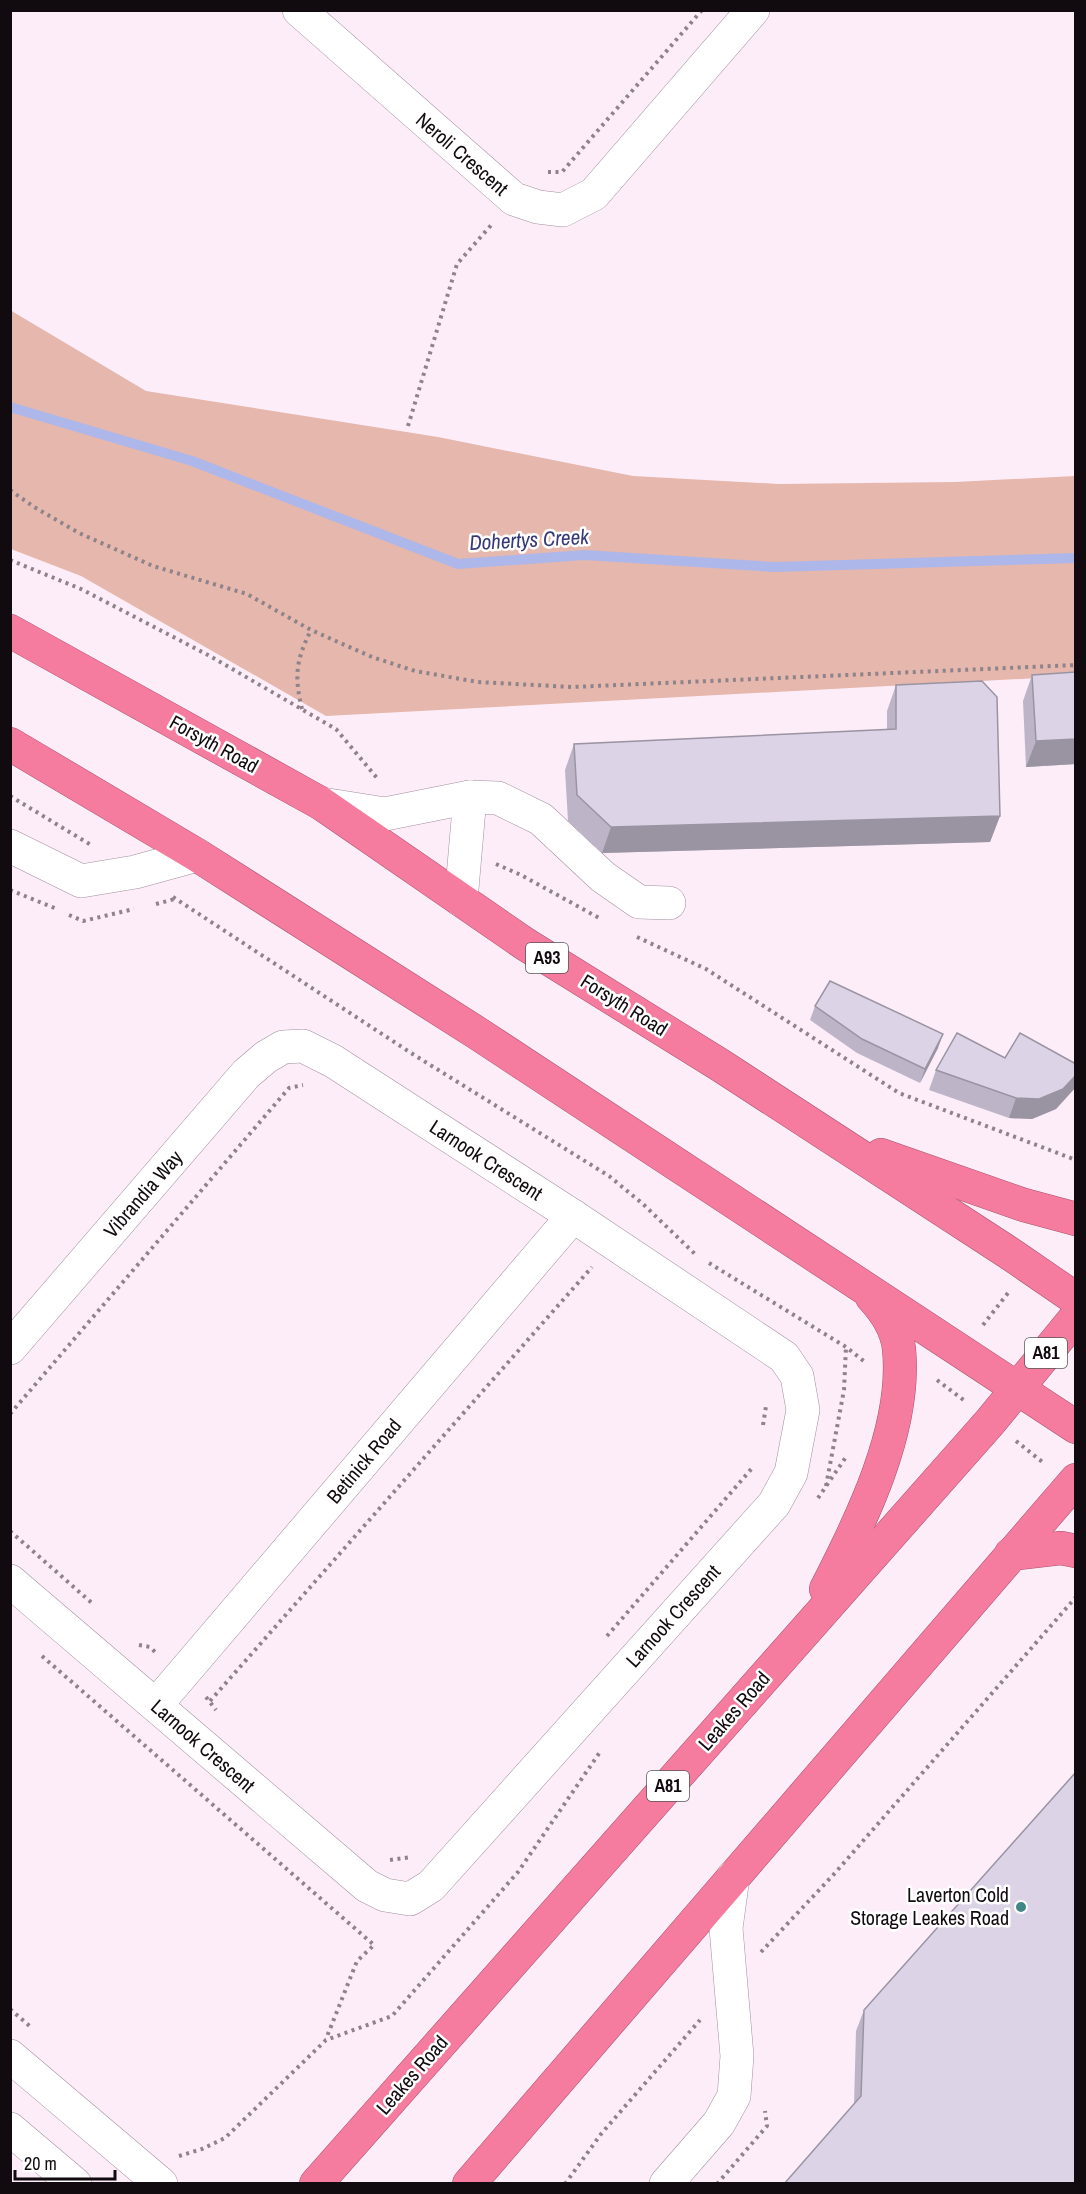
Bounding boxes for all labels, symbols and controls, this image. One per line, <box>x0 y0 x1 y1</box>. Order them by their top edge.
street label: Neroli Crescent <box>410 106 515 201</box>
water label: Dohertys Creek <box>468 522 591 557</box>
street label: Forsyth Road <box>165 708 263 779</box>
road number: A93 <box>526 943 568 973</box>
street label: Forsyth Road <box>576 967 673 1042</box>
street label: Larnook Crescent <box>425 1113 548 1206</box>
street label: Vibrandia Way <box>97 1144 189 1243</box>
road number: A81 <box>1025 1338 1067 1368</box>
street label: Betinick Road <box>320 1413 407 1509</box>
street label: Larnook Crescent <box>619 1558 726 1673</box>
street label: Leakes Road <box>692 1665 776 1756</box>
street label: Larnook Crescent <box>146 1693 261 1799</box>
road number: A81 <box>647 1771 689 1801</box>
place label: Laverton Cold Storage Leakes Road <box>850 1881 1009 1931</box>
marker: Laverton Cold Storage Leakes Road <box>1014 1900 1028 1914</box>
street label: Leakes Road <box>370 2029 454 2120</box>
scale bar <box>15 2143 116 2181</box>
text: 20 m <box>24 2151 57 2176</box>

